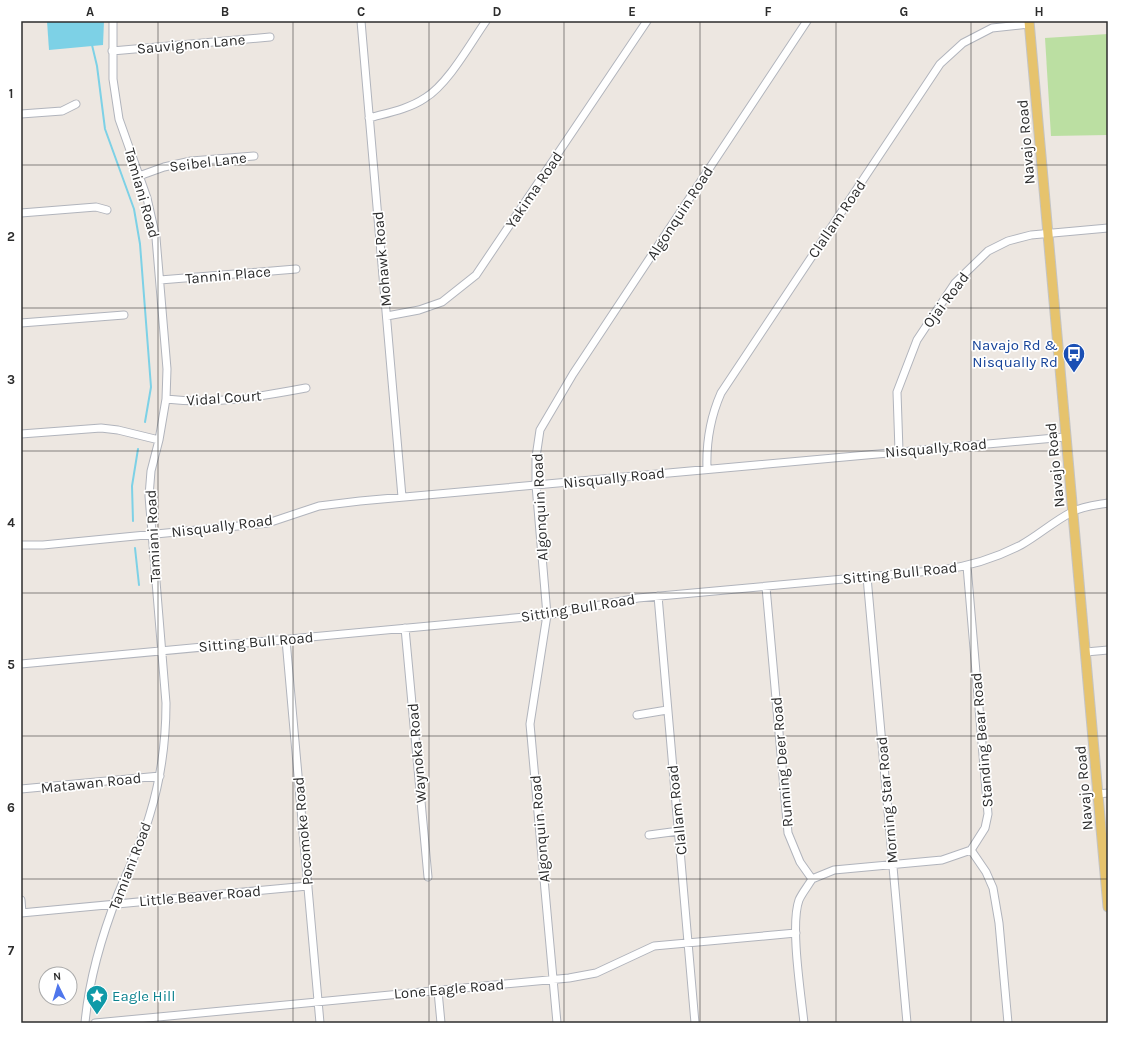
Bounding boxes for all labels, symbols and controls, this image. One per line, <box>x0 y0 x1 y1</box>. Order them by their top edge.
text: A <box>86 4 94 19</box>
text: B <box>221 4 229 19</box>
text: C <box>357 4 365 19</box>
text: D <box>493 4 502 19</box>
text: E <box>628 4 636 19</box>
text: F <box>764 4 772 19</box>
text: G <box>900 4 908 19</box>
text: H <box>1034 4 1044 19</box>
street label: Sauvignon Lane <box>136 30 246 58</box>
text: 1 <box>9 86 13 101</box>
street label: Navajo Road <box>1013 99 1039 185</box>
street label: Tamiani Road <box>121 146 163 240</box>
street label: Seibel Lane <box>168 148 248 176</box>
street label: Yakima Road <box>502 148 566 232</box>
street label: Algonquin Road <box>643 163 717 263</box>
street label: Clallam Road <box>804 176 870 262</box>
street label: Mohawk Road <box>369 211 395 307</box>
text: 2 <box>7 229 15 244</box>
street label: Tannin Place <box>184 262 272 288</box>
street label: Ojai Road <box>919 269 973 331</box>
place label: Navajo Rd & Nisqually Rd <box>972 336 1058 371</box>
bus stop icon: Navajo Rd & Nisqually Rd <box>1061 341 1087 374</box>
text: 3 <box>7 372 15 387</box>
street label: Vidal Court <box>186 386 263 410</box>
street label: Navajo Road <box>1042 422 1068 508</box>
street label: Nisqually Road <box>884 435 988 461</box>
street label: Algonquin Road <box>528 453 552 561</box>
street label: Nisqually Road <box>562 464 666 492</box>
street label: Tamiani Road <box>142 489 164 583</box>
street label: Nisqually Road <box>170 511 274 541</box>
text: 4 <box>7 515 15 530</box>
street label: Sitting Bull Road <box>842 558 958 588</box>
street label: Sitting Bull Road <box>520 590 636 626</box>
street label: Sitting Bull Road <box>198 628 314 656</box>
text: 5 <box>7 657 15 672</box>
street label: Standing Bear Road <box>967 672 997 808</box>
street label: Running Deer Road <box>767 696 797 828</box>
street label: Waynoka Road <box>404 702 430 804</box>
street label: Morning Star Road <box>872 736 902 864</box>
street label: Navajo Road <box>1071 745 1097 831</box>
street label: Clallam Road <box>663 764 691 856</box>
street label: Matawan Road <box>40 769 142 797</box>
street label: Algonquin Road <box>526 774 554 884</box>
street label: Pocomoke Road <box>289 776 317 886</box>
text: 6 <box>7 800 15 815</box>
street label: Tamiani Road <box>105 819 155 913</box>
street label: Little Beaver Road <box>138 882 262 910</box>
text: 7 <box>8 943 15 958</box>
north arrow <box>38 966 78 1006</box>
text: N <box>53 970 62 983</box>
street label: Lone Eagle Road <box>393 975 505 1003</box>
place icon: Eagle Hill <box>84 983 110 1016</box>
place label: Eagle Hill <box>112 987 176 1005</box>

